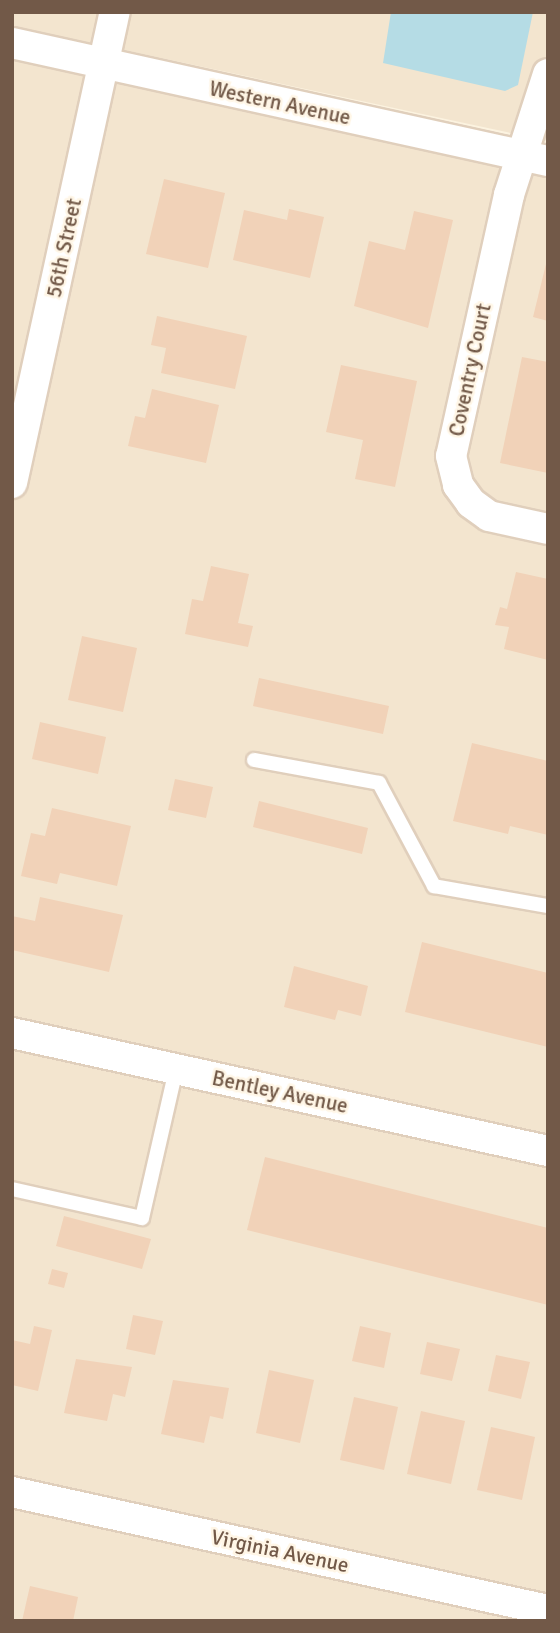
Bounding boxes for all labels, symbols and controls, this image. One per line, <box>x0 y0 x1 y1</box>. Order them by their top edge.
street label: Western Avenue <box>207 76 353 130</box>
street label: 56th Street <box>41 196 87 300</box>
street label: Coventry Court <box>444 301 496 439</box>
street label: Bentley Avenue <box>210 1065 350 1119</box>
street label: Virginia Avenue <box>209 1524 351 1578</box>

